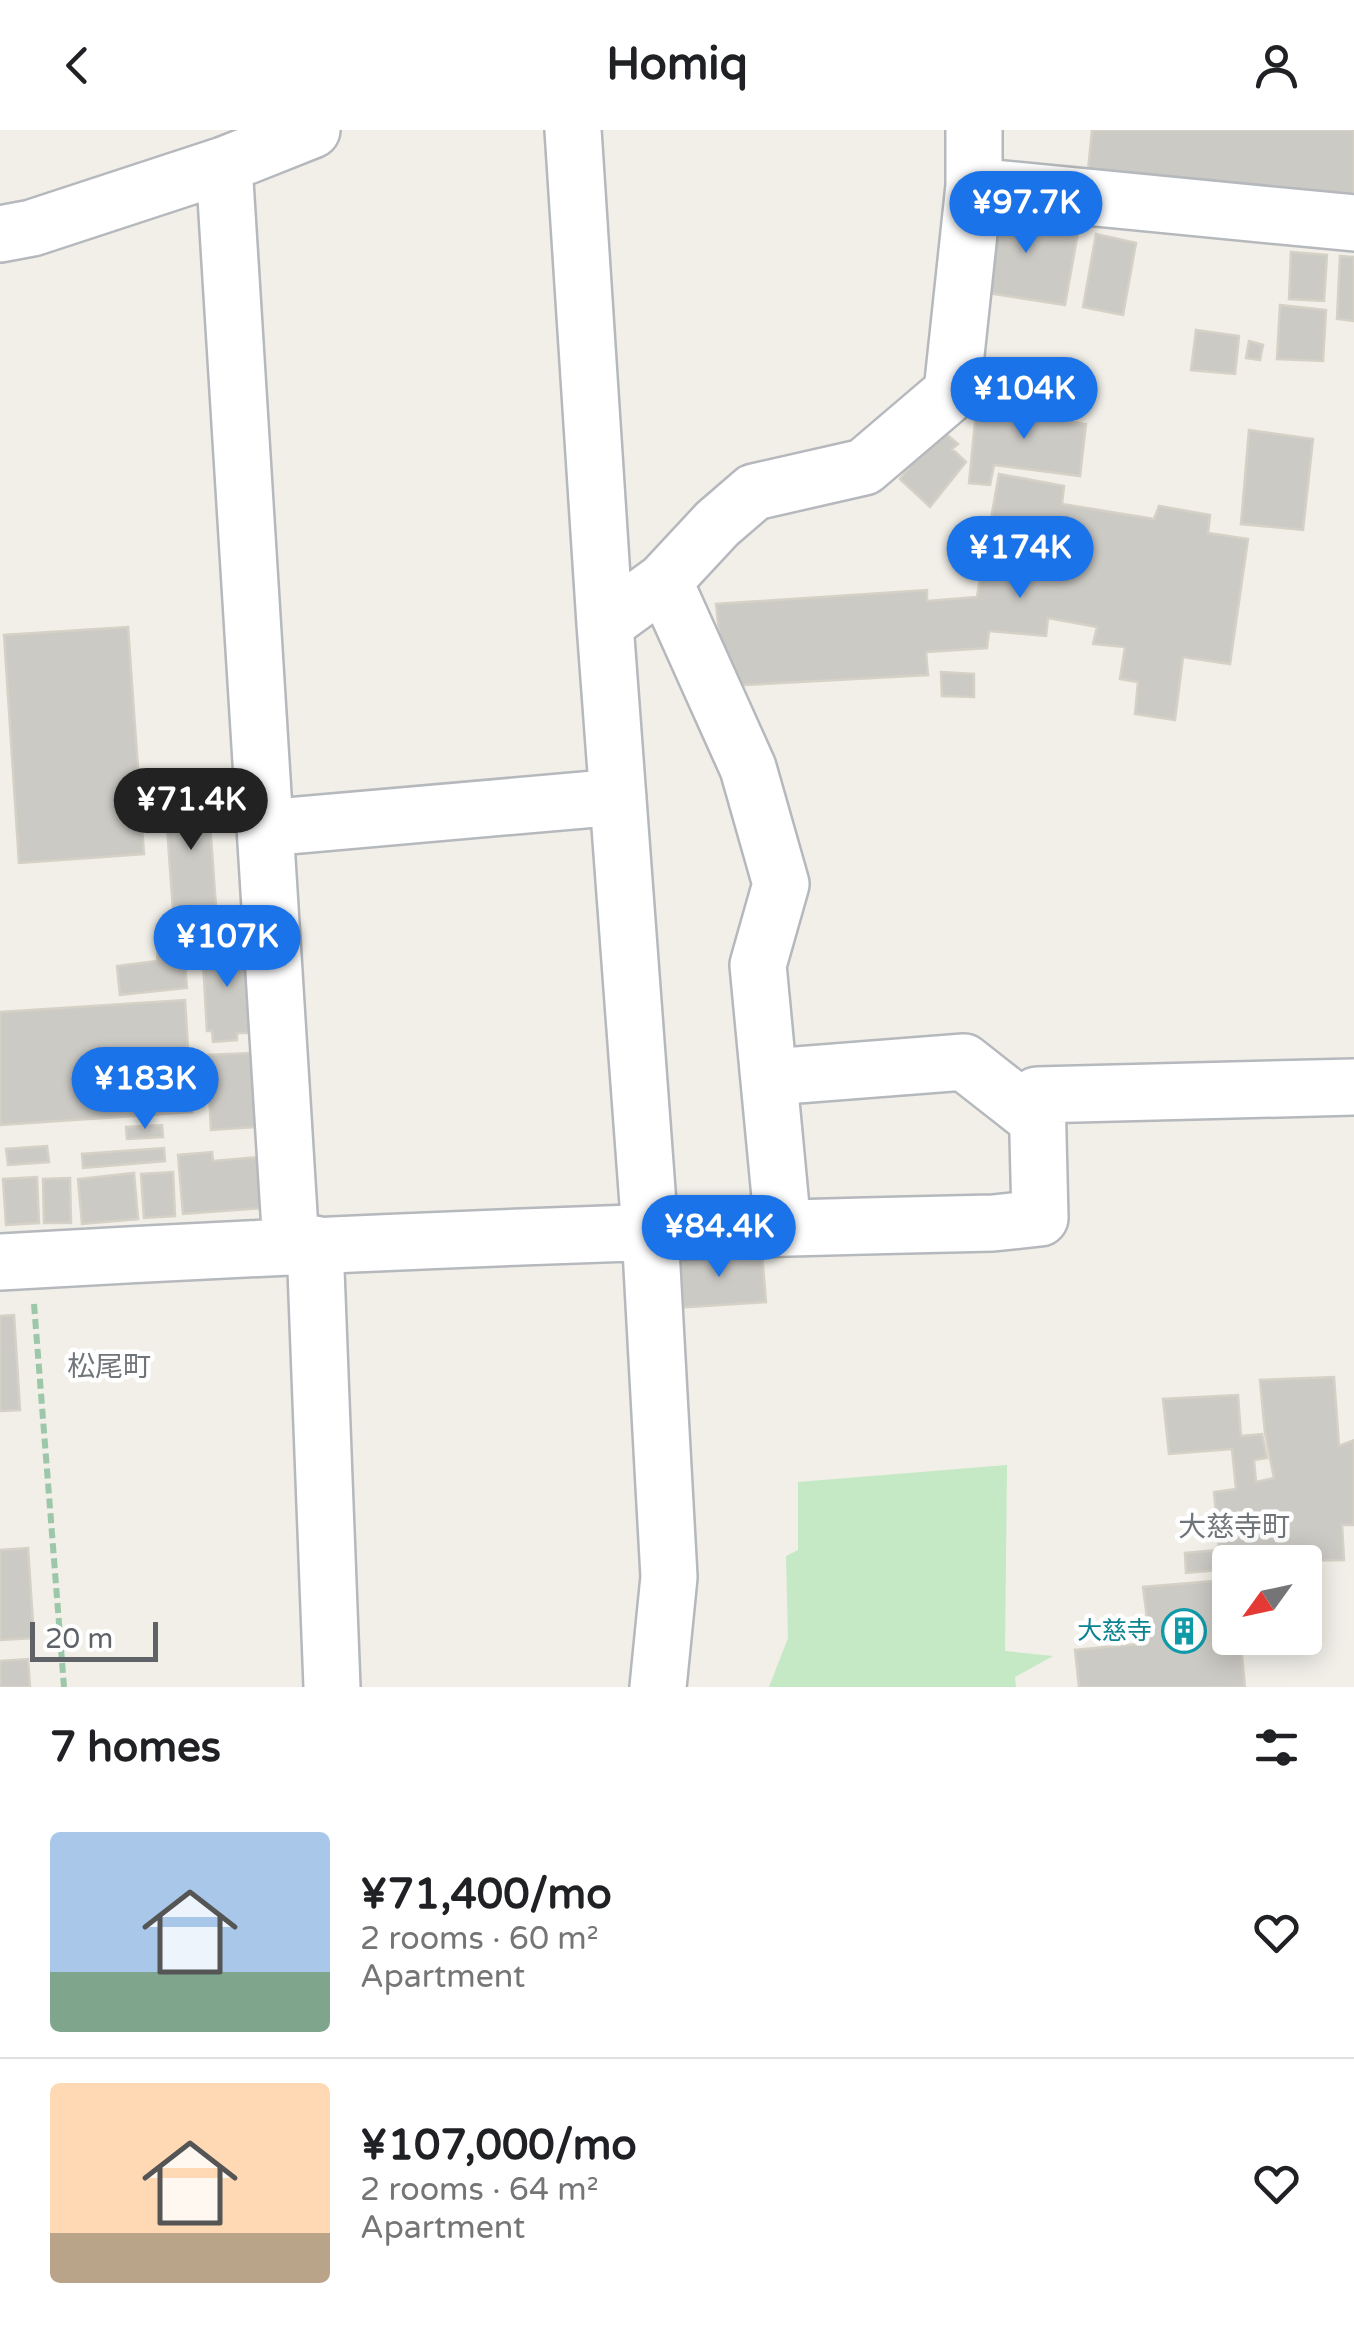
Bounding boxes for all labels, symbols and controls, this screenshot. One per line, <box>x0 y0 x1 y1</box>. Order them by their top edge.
icon: back <box>50 38 105 93</box>
text: Homiq <box>606 38 748 92</box>
icon: person <box>1249 38 1304 93</box>
pin: ¥97.7K <box>945 171 1107 256</box>
text: ¥97.7K <box>971 184 1081 222</box>
pin: ¥104K <box>954 357 1094 442</box>
text: ¥104K <box>973 370 1075 408</box>
pin: ¥174K <box>950 516 1090 601</box>
text: ¥174K <box>969 529 1071 567</box>
pin: ¥71.4K <box>110 768 272 853</box>
text: ¥71.4K <box>136 781 246 819</box>
pin: ¥107K <box>157 905 297 990</box>
text: ¥107K <box>176 918 278 956</box>
pin: ¥183K <box>75 1047 215 1132</box>
text: ¥183K <box>94 1060 196 1098</box>
pin: ¥84.4K <box>638 1195 800 1280</box>
text: ¥84.4K <box>664 1208 774 1246</box>
district label: 松尾町 <box>67 1350 151 1384</box>
district label: 大慈寺町 <box>1178 1510 1290 1544</box>
north arrow <box>1212 1545 1322 1655</box>
map controls <box>1212 1545 1322 1655</box>
building icon: 大慈寺 <box>1161 1608 1207 1654</box>
place label: 大慈寺 <box>1077 1616 1152 1646</box>
scale bar <box>30 1617 158 1662</box>
text: 20 m <box>45 1622 113 1656</box>
icon: filters <box>1249 1720 1304 1775</box>
text: 7 homes <box>50 1722 221 1773</box>
text: ¥71,400/mo <box>360 1869 612 1920</box>
icon: home <box>130 1872 250 1992</box>
icon: heart <box>1249 1905 1304 1960</box>
text: 2 rooms · 60 m² <box>360 1920 599 1958</box>
text: Apartment <box>360 1958 525 1996</box>
text: ¥107,000/mo <box>360 2120 637 2171</box>
icon: home <box>130 2123 250 2243</box>
icon: heart <box>1249 2156 1304 2211</box>
text: 2 rooms · 64 m² <box>360 2171 599 2209</box>
text: Apartment <box>360 2209 525 2247</box>

